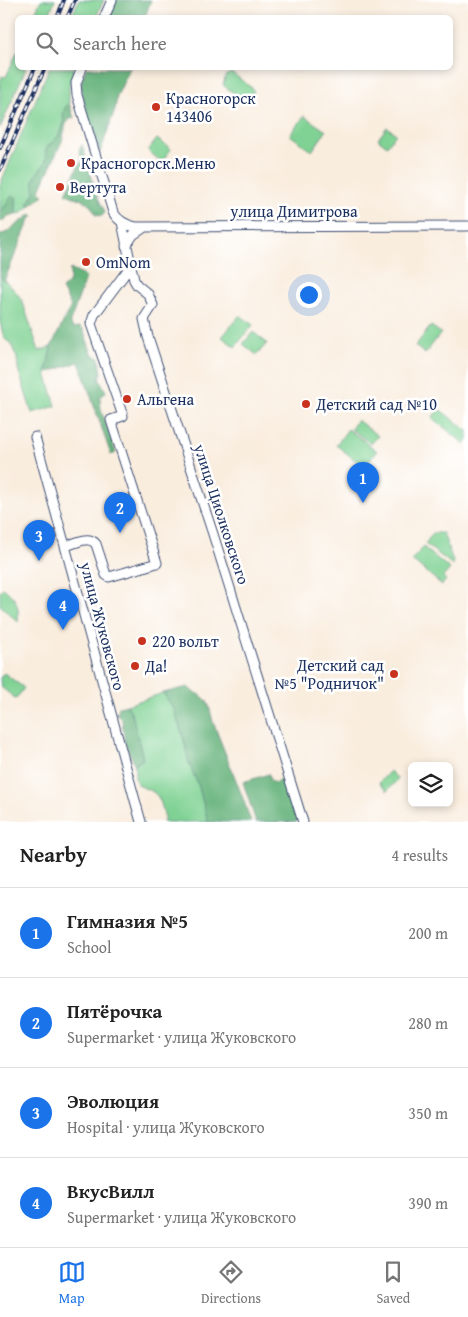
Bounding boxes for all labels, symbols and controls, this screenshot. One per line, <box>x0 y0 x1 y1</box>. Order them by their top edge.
search box <box>15 15 453 70</box>
icon: search <box>33 29 61 57</box>
text: Search here <box>73 29 167 57</box>
place label: Красногорск 143406 <box>166 86 256 128</box>
marker: Красногорск 143406 <box>150 101 162 113</box>
place label: Красногорск.Меню <box>81 151 216 175</box>
marker: Красногорск.Меню <box>65 157 77 169</box>
place label: Вертута <box>70 175 127 199</box>
marker: Вертута <box>54 181 66 193</box>
street label: улица Димитрова <box>229 199 358 223</box>
place label: OmNom <box>96 250 150 274</box>
marker: OmNom <box>80 256 92 268</box>
your location <box>296 282 322 308</box>
place label: Альгена <box>137 387 195 411</box>
place label: Детский сад №10 <box>315 392 437 416</box>
marker: Альгена <box>121 393 133 405</box>
marker: Детский сад №10 <box>300 398 312 410</box>
street label: улица Циолковского <box>188 440 256 587</box>
pin: 1 <box>347 462 379 503</box>
pin: 2 <box>104 492 136 533</box>
pin: 3 <box>23 520 55 561</box>
street label: улица Жуковского <box>74 558 132 693</box>
pin: 4 <box>47 589 79 630</box>
place label: 220 вольт <box>152 629 219 653</box>
marker: 220 вольт <box>136 635 148 647</box>
place label: Детский сад №5 "Родничок" <box>274 653 384 695</box>
place label: Да! <box>144 654 167 678</box>
marker: Да! <box>129 660 141 672</box>
marker: Детский сад №5 "Родничок" <box>388 668 400 680</box>
map controls <box>408 762 453 807</box>
button: layers <box>408 762 453 807</box>
text: Nearby <box>20 839 87 870</box>
text: 4 results <box>391 843 448 867</box>
text: Гимназия №5 <box>67 907 188 935</box>
text: 1 <box>32 921 40 945</box>
text: 200 m <box>408 921 448 945</box>
text: School <box>67 935 111 959</box>
text: Пятёрочка <box>67 997 162 1025</box>
text: 2 <box>32 1011 40 1035</box>
text: 280 m <box>408 1011 448 1035</box>
text: Supermarket · улица Жуковского <box>67 1025 296 1049</box>
text: Эволюция <box>67 1087 159 1115</box>
text: 3 <box>32 1101 40 1125</box>
text: 350 m <box>408 1101 448 1125</box>
text: Hospital · улица Жуковского <box>67 1115 265 1139</box>
text: ВкусВилл <box>67 1177 154 1205</box>
text: 4 <box>32 1191 40 1215</box>
text: 390 m <box>408 1191 448 1215</box>
text: Supermarket · улица Жуковского <box>67 1205 296 1229</box>
tab: Map <box>58 1258 86 1308</box>
tab: Directions <box>201 1258 261 1308</box>
tab: Saved <box>376 1258 410 1308</box>

